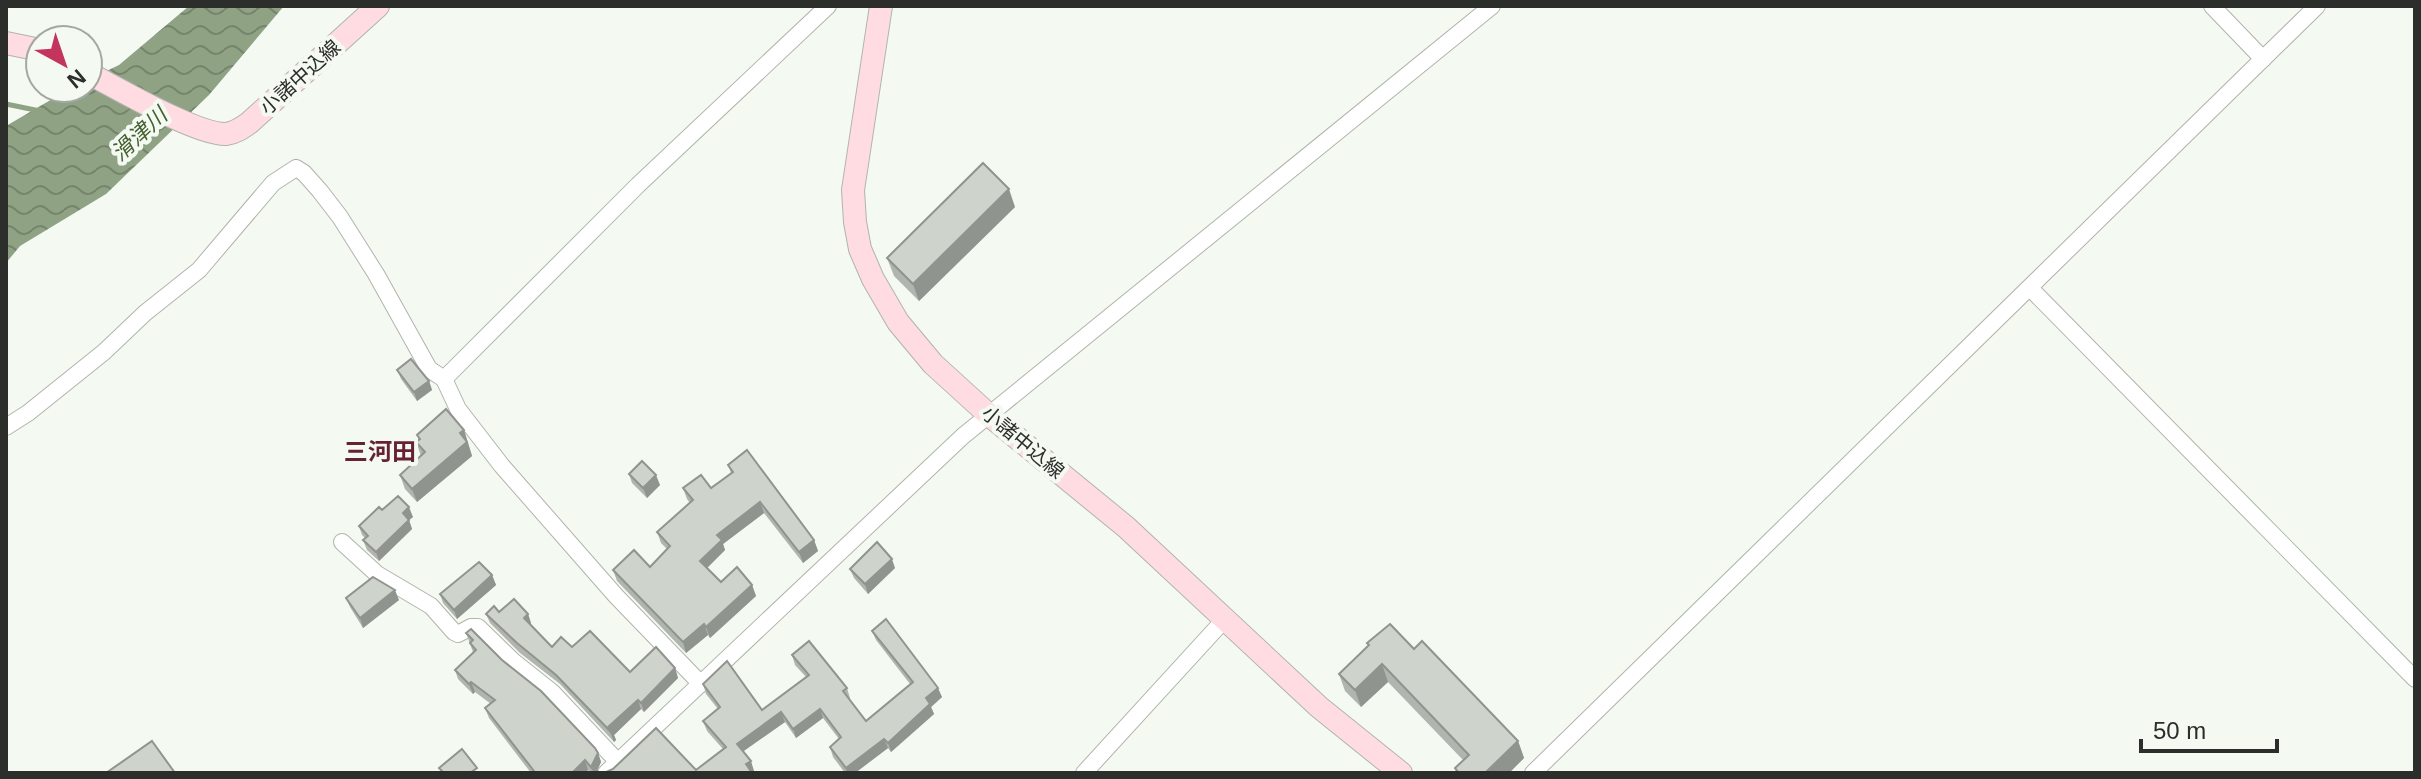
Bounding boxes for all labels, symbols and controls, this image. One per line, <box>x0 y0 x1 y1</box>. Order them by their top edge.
north arrow <box>24 24 104 104</box>
street label: 小諸中込線 <box>255 35 345 119</box>
text: N <box>62 64 91 94</box>
water label: 滑津川 <box>107 101 173 166</box>
street label: 小諸中込線 <box>978 401 1068 483</box>
district label: 三河田 <box>344 438 416 465</box>
scale bar <box>2141 703 2277 753</box>
text: 50 m <box>2153 717 2206 744</box>

